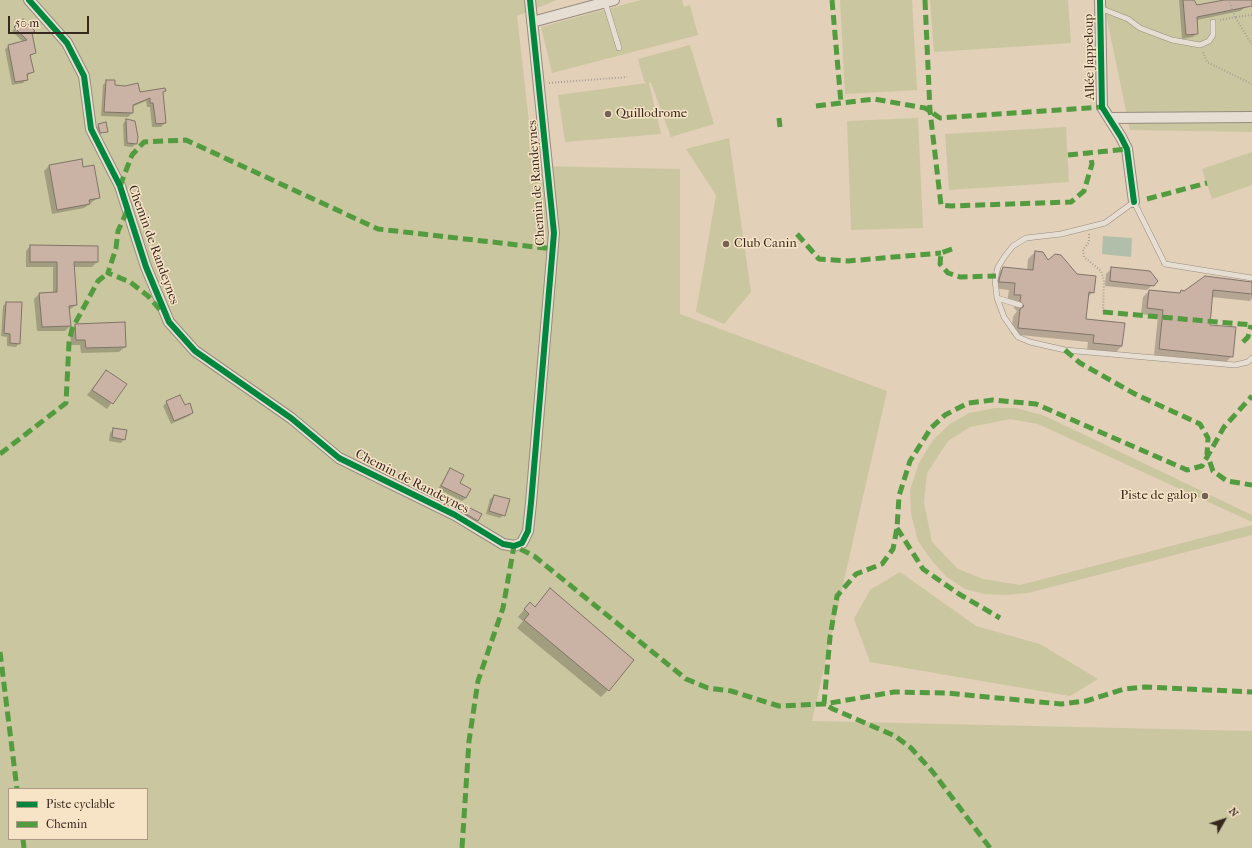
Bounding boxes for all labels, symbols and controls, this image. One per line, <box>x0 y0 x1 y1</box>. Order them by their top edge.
scale bar <box>10 8 91 34</box>
street label: Allée Jappeloup <box>1081 14 1099 100</box>
text: 50 m <box>15 16 39 30</box>
place label: Quillodrome <box>616 106 687 122</box>
marker: Quillodrome <box>603 109 613 119</box>
street label: Chemin de Randeynes <box>525 120 549 246</box>
street label: Chemin de Randeynes <box>124 183 182 307</box>
place label: Club Canin <box>734 236 797 252</box>
marker: Club Canin <box>721 239 731 249</box>
street label: Chemin de Randeynes <box>352 447 472 517</box>
place label: Piste de galop <box>1120 488 1197 504</box>
marker: Piste de galop <box>1200 491 1210 501</box>
legend <box>8 788 148 840</box>
text: Piste cyclable <box>46 797 115 811</box>
north arrow <box>1204 800 1244 840</box>
text: N <box>1226 805 1241 819</box>
text: Chemin <box>46 817 87 831</box>

